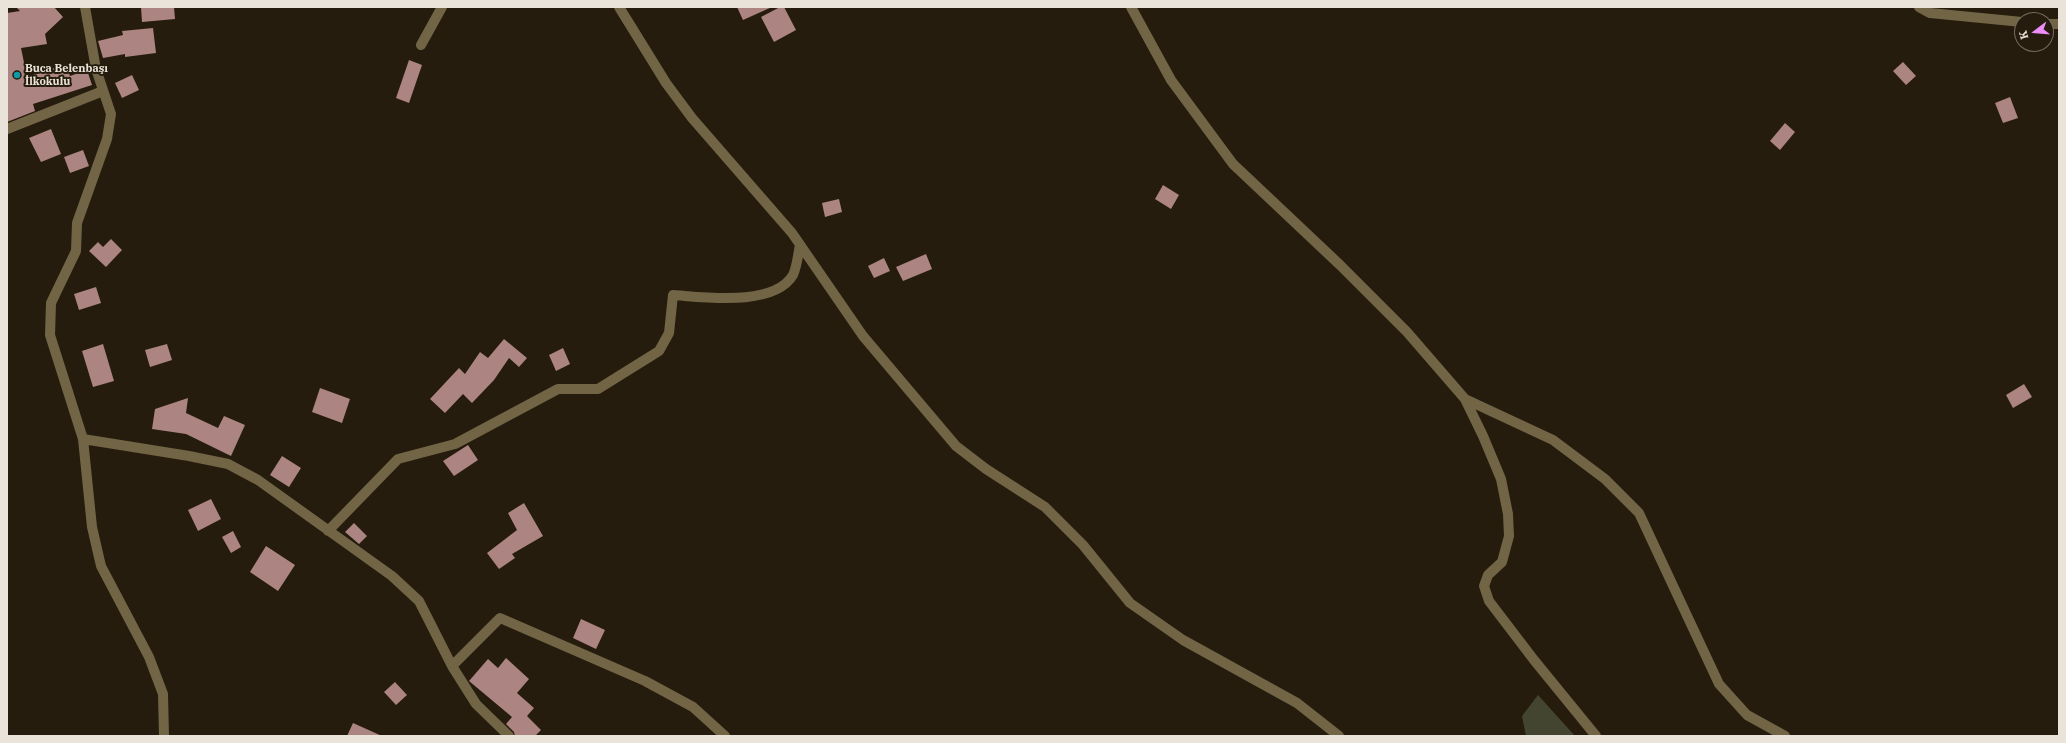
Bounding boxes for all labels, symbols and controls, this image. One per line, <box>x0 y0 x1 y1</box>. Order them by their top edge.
north arrow <box>2014 12 2054 52</box>
text: K <box>2016 29 2031 41</box>
place label: Buca Belenbaşı İlkokulu <box>25 62 108 88</box>
marker: Buca Belenbaşı İlkokulu <box>12 70 22 80</box>

